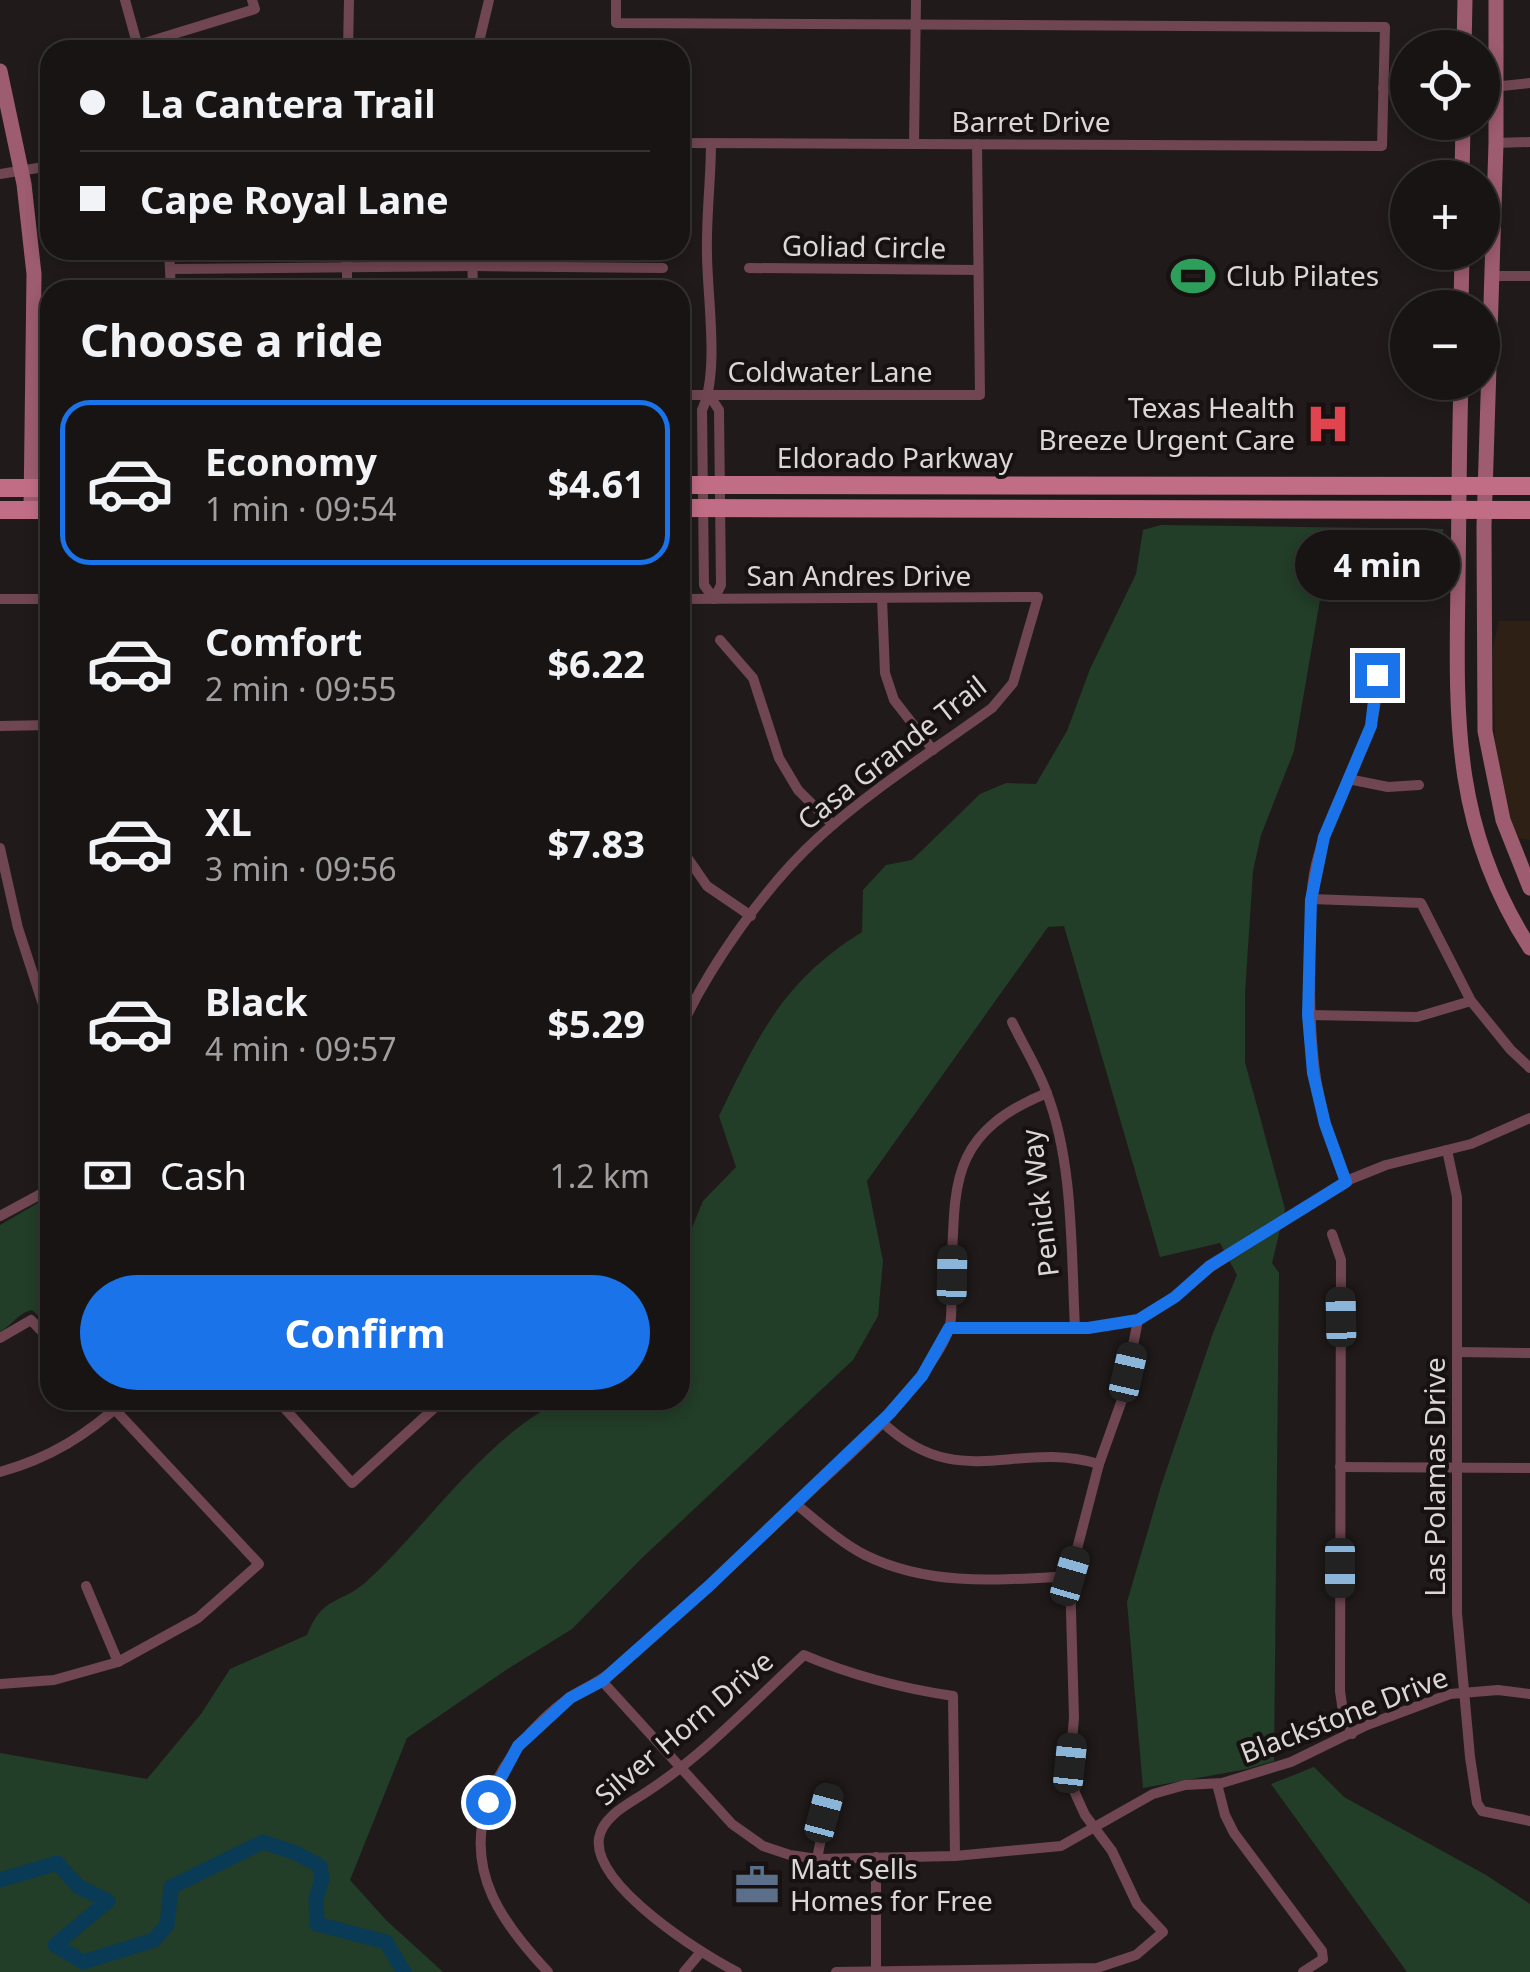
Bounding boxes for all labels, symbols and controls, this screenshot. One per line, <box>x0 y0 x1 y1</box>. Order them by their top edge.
map controls <box>1390 30 1500 400</box>
button: locate <box>1390 30 1500 140</box>
text: La Cantera Trail <box>140 77 436 129</box>
street label: Barret Drive <box>952 102 1110 140</box>
button: + <box>1390 160 1500 270</box>
text: Cape Royal Lane <box>140 173 449 225</box>
street label: Goliad Circle <box>782 226 947 266</box>
sports icon: Club Pilates <box>1169 252 1217 300</box>
place label: Club Pilates <box>1226 256 1379 294</box>
button: − <box>1390 290 1500 400</box>
text: Choose a ride <box>80 309 383 370</box>
street label: Coldwater Lane <box>727 352 933 390</box>
place label: Texas Health Breeze Urgent Care <box>1039 388 1295 458</box>
hospital icon: Texas Health Breeze Urgent Care <box>1304 400 1352 448</box>
text: Economy <box>205 435 377 487</box>
icon: car <box>85 438 175 528</box>
street label: Eldorado Parkway <box>777 438 1014 476</box>
text: $4.61 <box>547 457 645 509</box>
text: 1 min · 09:54 <box>205 487 397 530</box>
callout: 4 min <box>1294 530 1460 600</box>
text: 4 min <box>1333 543 1422 586</box>
street label: San Andres Drive <box>747 556 971 594</box>
text: Comfort <box>205 615 362 667</box>
icon: car <box>85 618 175 708</box>
text: $6.22 <box>547 637 645 689</box>
route end <box>1355 653 1400 698</box>
street label: Casa Grande Trail <box>789 666 994 838</box>
text: 2 min · 09:55 <box>205 667 397 710</box>
text: XL <box>205 795 252 847</box>
icon: car <box>85 798 175 888</box>
text: $7.83 <box>547 817 645 869</box>
text: 3 min · 09:56 <box>205 847 397 890</box>
text: Black <box>205 975 308 1027</box>
icon: car <box>85 978 175 1068</box>
text: $5.29 <box>547 997 645 1049</box>
text: 4 min · 09:57 <box>205 1027 397 1070</box>
street label: Penick Way <box>1011 1126 1067 1279</box>
icon: cash <box>80 1148 135 1203</box>
text: Cash <box>160 1149 247 1201</box>
text: 1.2 km <box>549 1154 650 1197</box>
car <box>936 1245 968 1305</box>
button: Confirm <box>80 1275 650 1390</box>
car <box>1325 1287 1357 1347</box>
car <box>1107 1339 1149 1405</box>
street label: Las Polamas Drive <box>1415 1357 1453 1597</box>
car <box>1325 1538 1355 1598</box>
car <box>1047 1543 1093 1609</box>
street label: Silver Horn Drive <box>586 1641 781 1813</box>
street label: Blackstone Drive <box>1234 1657 1453 1771</box>
car <box>1052 1732 1088 1794</box>
route start <box>466 1780 511 1825</box>
car <box>802 1780 846 1846</box>
place label: Matt Sells Homes for Free <box>790 1849 993 1919</box>
office icon: Matt Sells Homes for Free <box>733 1861 781 1909</box>

